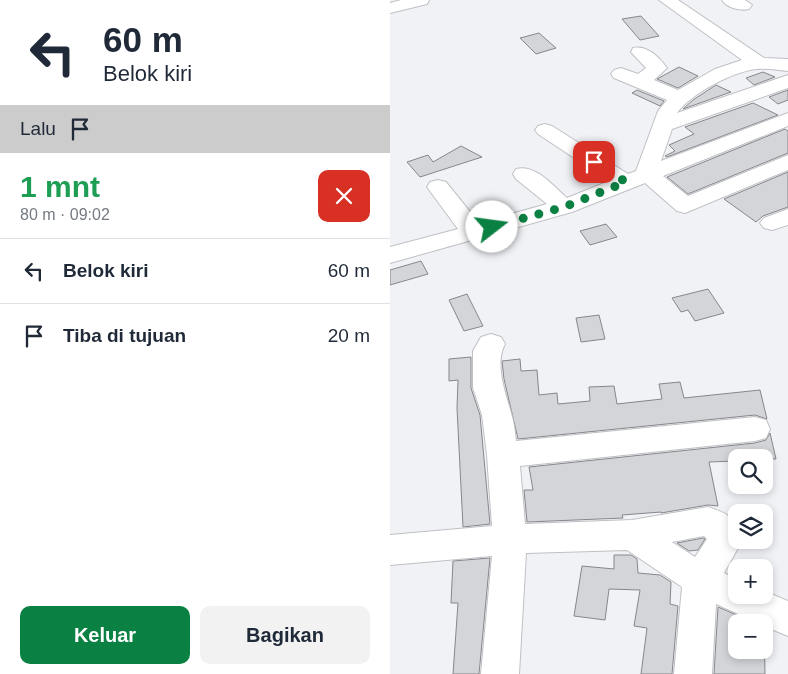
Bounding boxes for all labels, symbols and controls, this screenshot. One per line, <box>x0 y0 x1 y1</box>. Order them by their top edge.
icon: left <box>20 20 85 85</box>
text: 60 m <box>103 20 183 59</box>
text: Belok kiri <box>103 61 192 86</box>
icon: arrive <box>66 115 94 143</box>
text: Lalu <box>20 118 56 139</box>
pin <box>573 141 615 183</box>
icon: arrive <box>580 148 608 176</box>
text: 1 mnt <box>20 170 100 203</box>
button: close <box>318 170 370 222</box>
position arrow <box>465 200 517 252</box>
text: 80 m · 09:02 <box>20 206 110 223</box>
icon: left <box>20 257 48 285</box>
text: Belok kiri <box>63 260 149 281</box>
text: 60 m <box>328 260 370 281</box>
icon: arrive <box>20 322 48 350</box>
text: Tiba di tujuan <box>63 325 186 346</box>
text: 20 m <box>328 325 370 346</box>
map controls <box>728 449 773 659</box>
button: search <box>728 449 773 494</box>
button: layers <box>728 504 773 549</box>
button: + <box>728 559 773 604</box>
button: Keluar <box>20 606 190 664</box>
button: Bagikan <box>200 606 370 664</box>
button: − <box>728 614 773 659</box>

